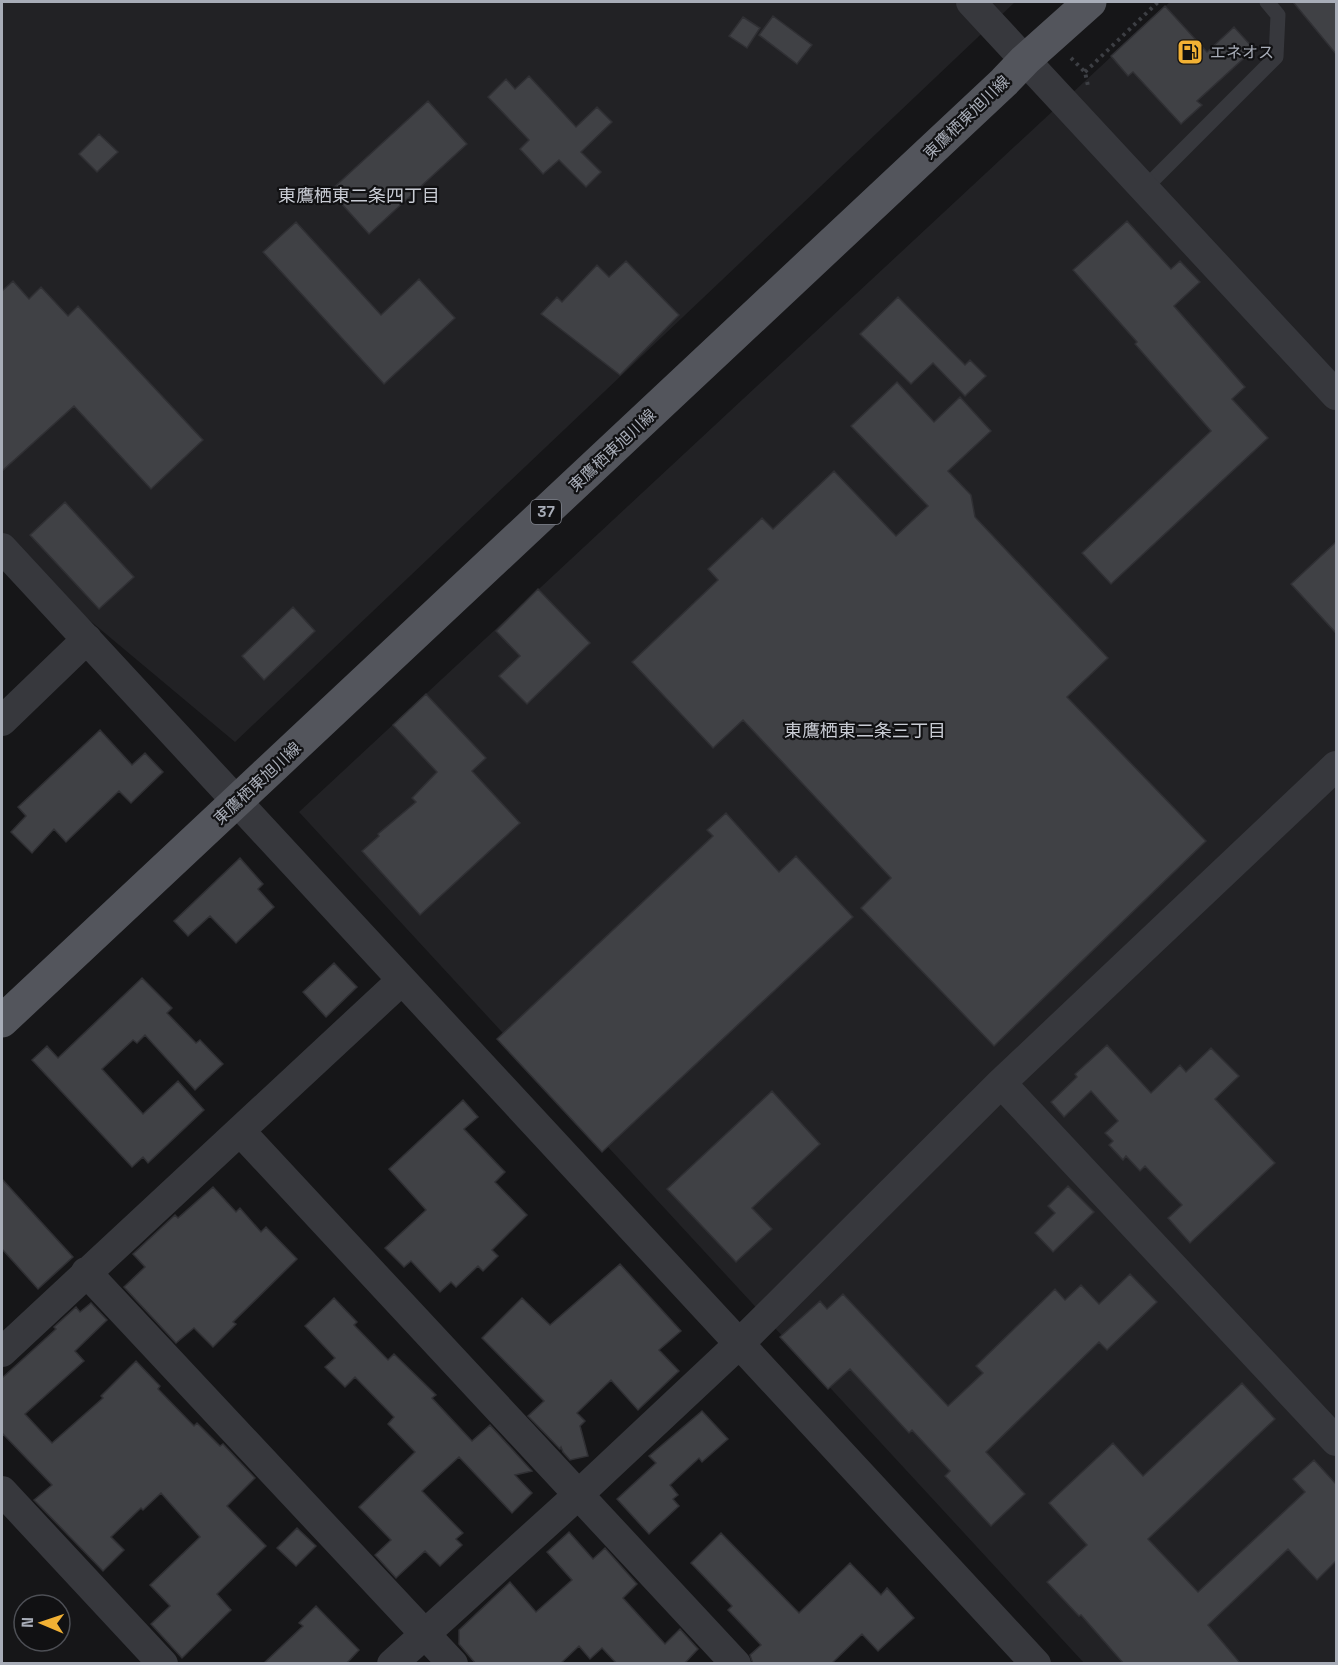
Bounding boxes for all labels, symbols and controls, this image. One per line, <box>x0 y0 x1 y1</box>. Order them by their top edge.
fuel station icon: エネオス <box>1175 37 1205 67</box>
place label: エネオス <box>1210 42 1274 63</box>
street label: 東鷹栖東旭川線 <box>919 71 1014 164</box>
district label: 東鷹栖東二条四丁目 <box>278 184 440 207</box>
street label: 東鷹栖東旭川線 <box>564 404 660 496</box>
road number: 37 <box>531 500 561 524</box>
district label: 東鷹栖東二条三丁目 <box>784 719 946 742</box>
street label: 東鷹栖東旭川線 <box>209 737 305 829</box>
north arrow <box>12 1593 72 1653</box>
text: N <box>17 1617 38 1628</box>

